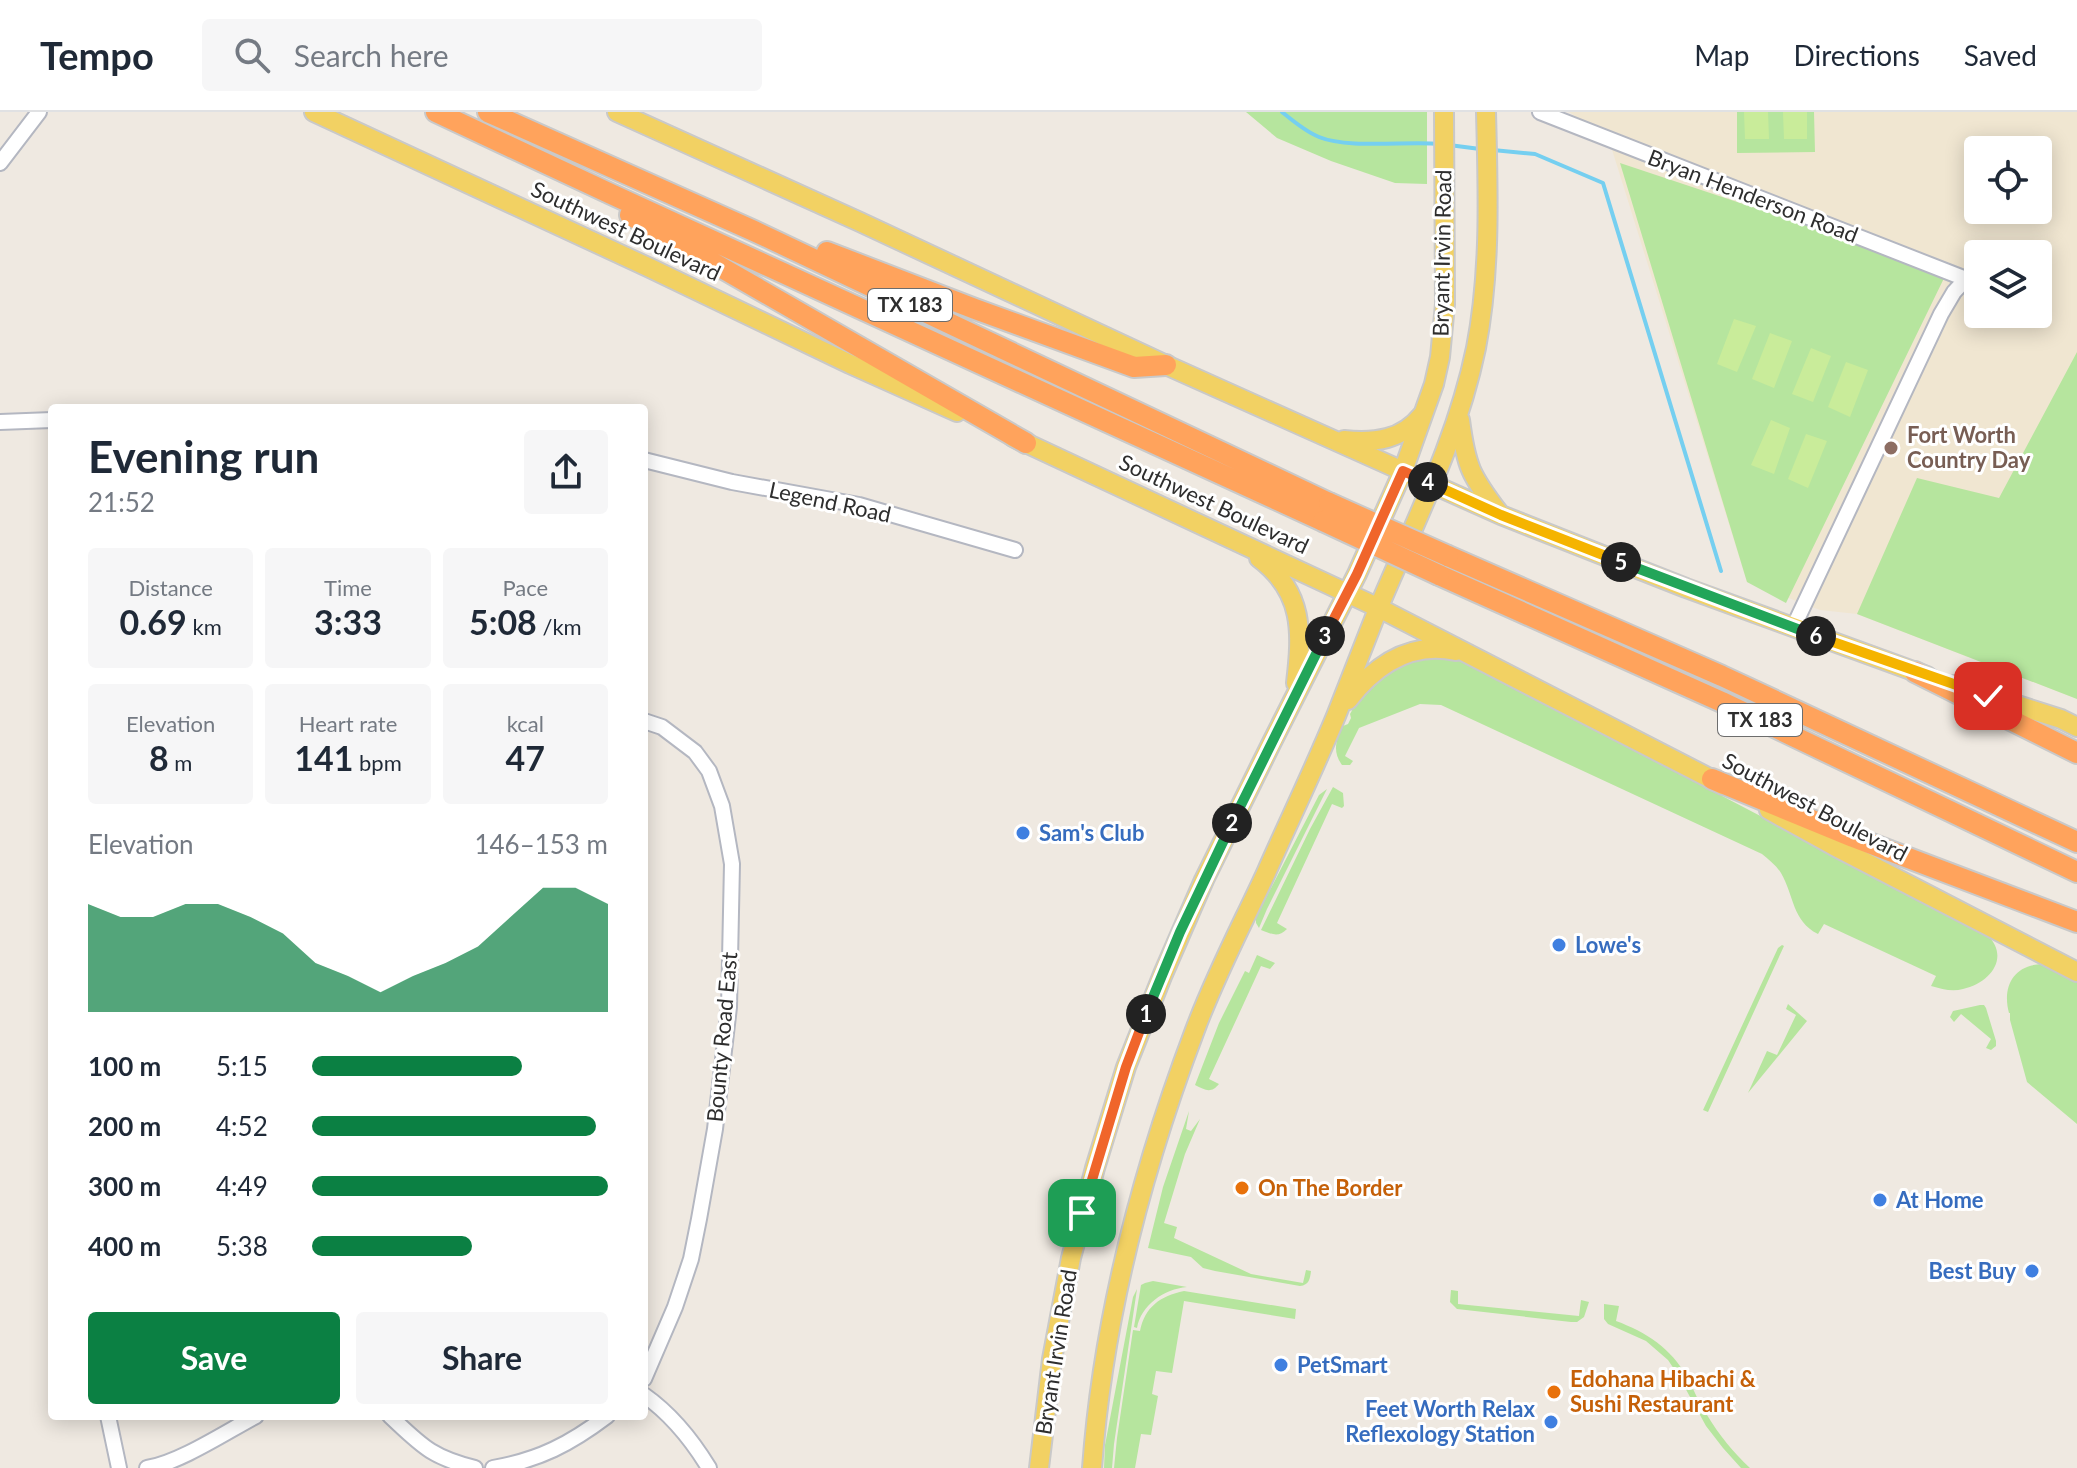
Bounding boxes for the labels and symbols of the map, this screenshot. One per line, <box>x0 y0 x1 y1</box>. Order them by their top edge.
street label: Bryan Henderson Road <box>1644 143 1862 248</box>
street label: Bryant Irvin Road <box>1427 169 1456 337</box>
street label: Southwest Boulevard <box>527 175 725 286</box>
road number: TX 183 <box>868 289 952 321</box>
place label: Fort Worth Country Day <box>1907 421 2031 473</box>
marker: Fort Worth Country Day <box>1882 439 1900 457</box>
street label: Southwest Boulevard <box>1115 448 1313 559</box>
pin: 4 <box>1408 462 1448 502</box>
street label: Legend Road <box>767 475 894 528</box>
pin: 5 <box>1601 542 1641 582</box>
pin: 3 <box>1305 616 1345 656</box>
pin: 6 <box>1796 616 1836 656</box>
pin <box>1954 662 2022 730</box>
road number: TX 183 <box>1718 704 1802 736</box>
street label: Southwest Boulevard <box>1718 746 1912 867</box>
pin: 2 <box>1212 803 1252 843</box>
place label: Sam's Club <box>1039 819 1145 846</box>
marker: Sam's Club <box>1014 824 1032 842</box>
place label: Lowe's <box>1575 931 1641 958</box>
marker: Lowe's <box>1550 936 1568 954</box>
street label: Bounty Road East <box>701 951 742 1123</box>
pin: 1 <box>1126 994 1166 1034</box>
place label: On The Border <box>1258 1174 1403 1201</box>
pin <box>1048 1179 1116 1247</box>
marker: On The Border <box>1233 1179 1251 1197</box>
place label: At Home <box>1895 1186 1984 1213</box>
marker: At Home <box>1871 1191 1889 1209</box>
place label: Best Buy <box>1928 1257 2016 1284</box>
marker: Best Buy <box>2023 1262 2041 1280</box>
street label: Bryant Irvin Road <box>1029 1267 1082 1437</box>
place label: PetSmart <box>1297 1351 1389 1378</box>
marker: PetSmart <box>1272 1356 1290 1374</box>
place label: Edohana Hibachi & Sushi Restaurant <box>1570 1365 1756 1417</box>
marker: Edohana Hibachi & Sushi Restaurant <box>1545 1383 1563 1401</box>
place label: Feet Worth Relax Reflexology Station <box>1345 1395 1536 1447</box>
marker: Feet Worth Relax Reflexology Station <box>1542 1413 1560 1431</box>

